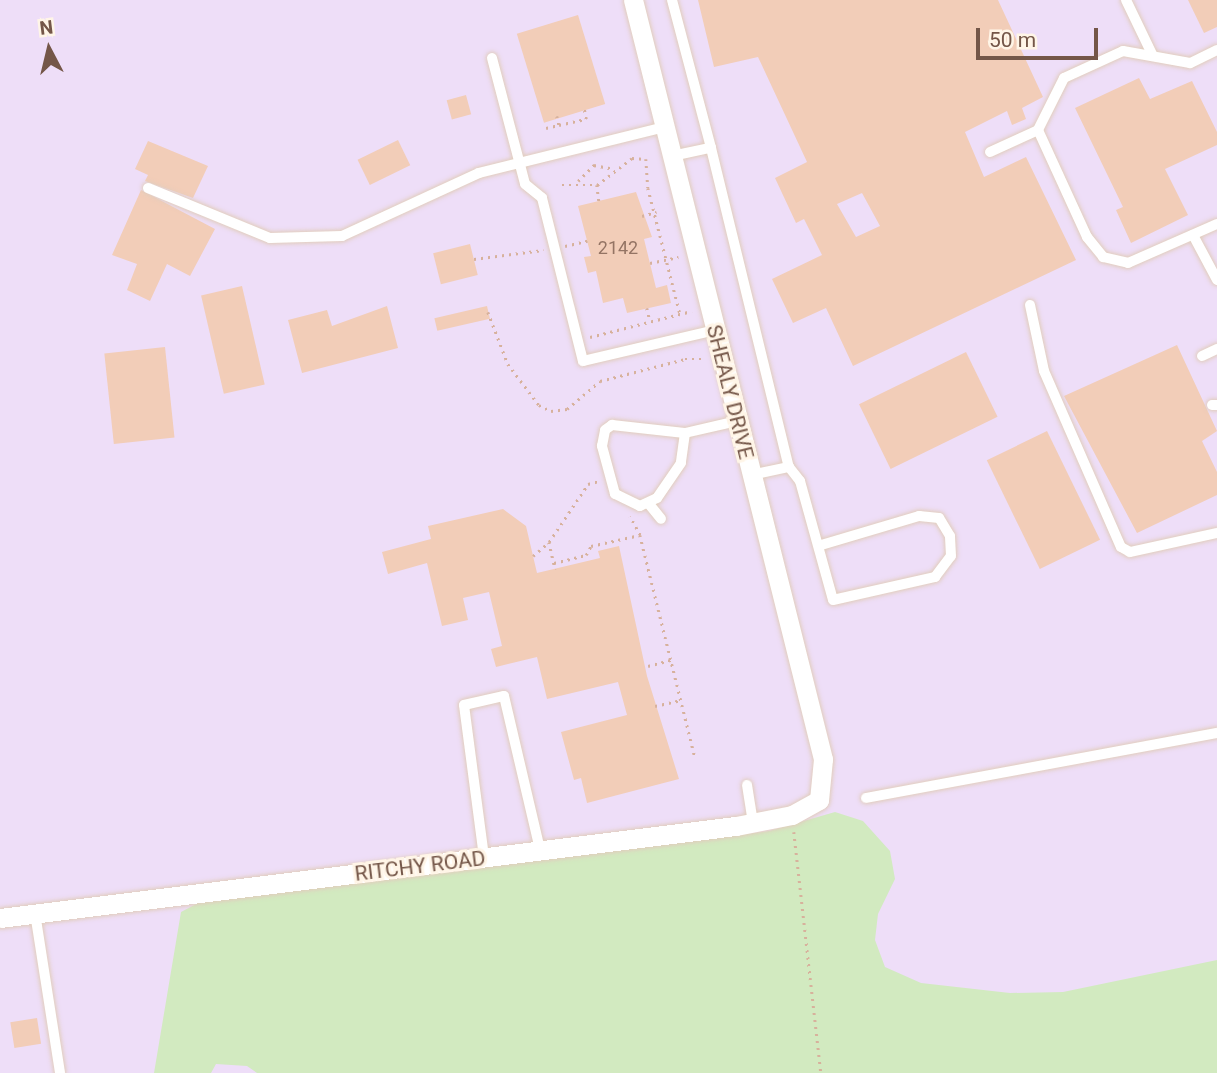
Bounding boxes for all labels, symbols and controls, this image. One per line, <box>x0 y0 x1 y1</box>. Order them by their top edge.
north arrow <box>14 14 84 84</box>
scale bar <box>979 14 1102 58</box>
text: N <box>38 15 54 40</box>
text: 50 m <box>989 28 1036 52</box>
house number: 2142 <box>598 237 638 259</box>
street label: SHEALY DRIVE <box>701 322 759 462</box>
street label: RITCHY ROAD <box>353 845 487 887</box>

